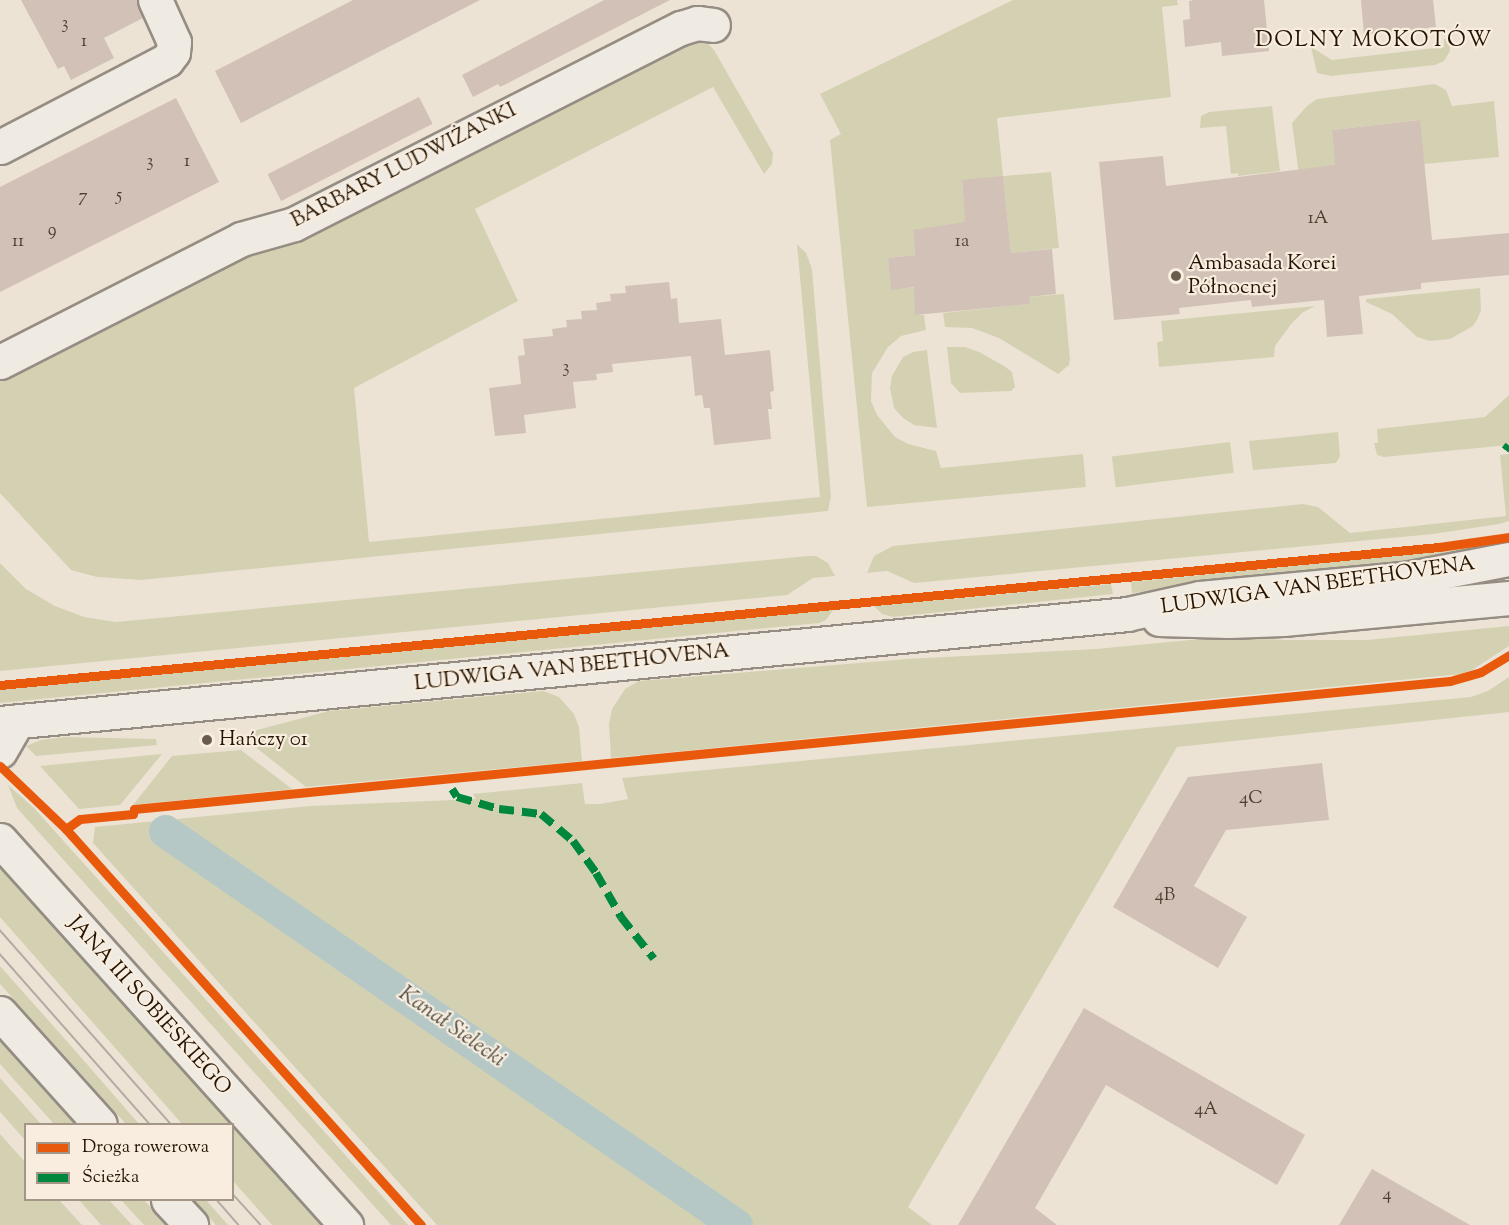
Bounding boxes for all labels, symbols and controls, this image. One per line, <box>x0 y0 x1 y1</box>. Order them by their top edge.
house number: 3 <box>61 13 69 35</box>
district label: DOLNY MOKOTÓW <box>1255 29 1493 55</box>
house number: 1 <box>81 31 87 53</box>
street label: BARBARY LUDWIŻANKI <box>287 98 521 234</box>
house number: 3 <box>146 151 154 173</box>
house number: 1 <box>184 151 190 173</box>
house number: 5 <box>116 185 122 207</box>
house number: 7 <box>78 186 88 208</box>
house number: 1A <box>1308 208 1328 230</box>
house number: 9 <box>48 220 56 242</box>
house number: 11 <box>12 231 24 253</box>
house number: 1a <box>955 231 969 253</box>
place label: Ambasada Korei Północnej <box>1188 251 1336 301</box>
marker: Ambasada Korei Północnej <box>1169 269 1183 283</box>
house number: 3 <box>562 357 570 379</box>
street label: LUDWIGA VAN BEETHOVENA <box>1159 551 1477 621</box>
street label: LUDWIGA VAN BEETHOVENA <box>413 639 731 697</box>
place label: Hańczy 01 <box>219 727 308 753</box>
marker: Hańczy 01 <box>200 733 214 747</box>
house number: 4C <box>1239 788 1263 810</box>
house number: 4B <box>1155 885 1175 907</box>
street label: JANA III SOBIESKIEGO <box>62 911 236 1101</box>
water label: Kanał Sielecki <box>393 982 509 1074</box>
house number: 4A <box>1194 1099 1218 1121</box>
legend <box>24 1123 234 1201</box>
text: Droga rowerowa <box>82 1135 209 1161</box>
text: Ścieżka <box>82 1165 139 1191</box>
house number: 4 <box>1382 1184 1392 1206</box>

